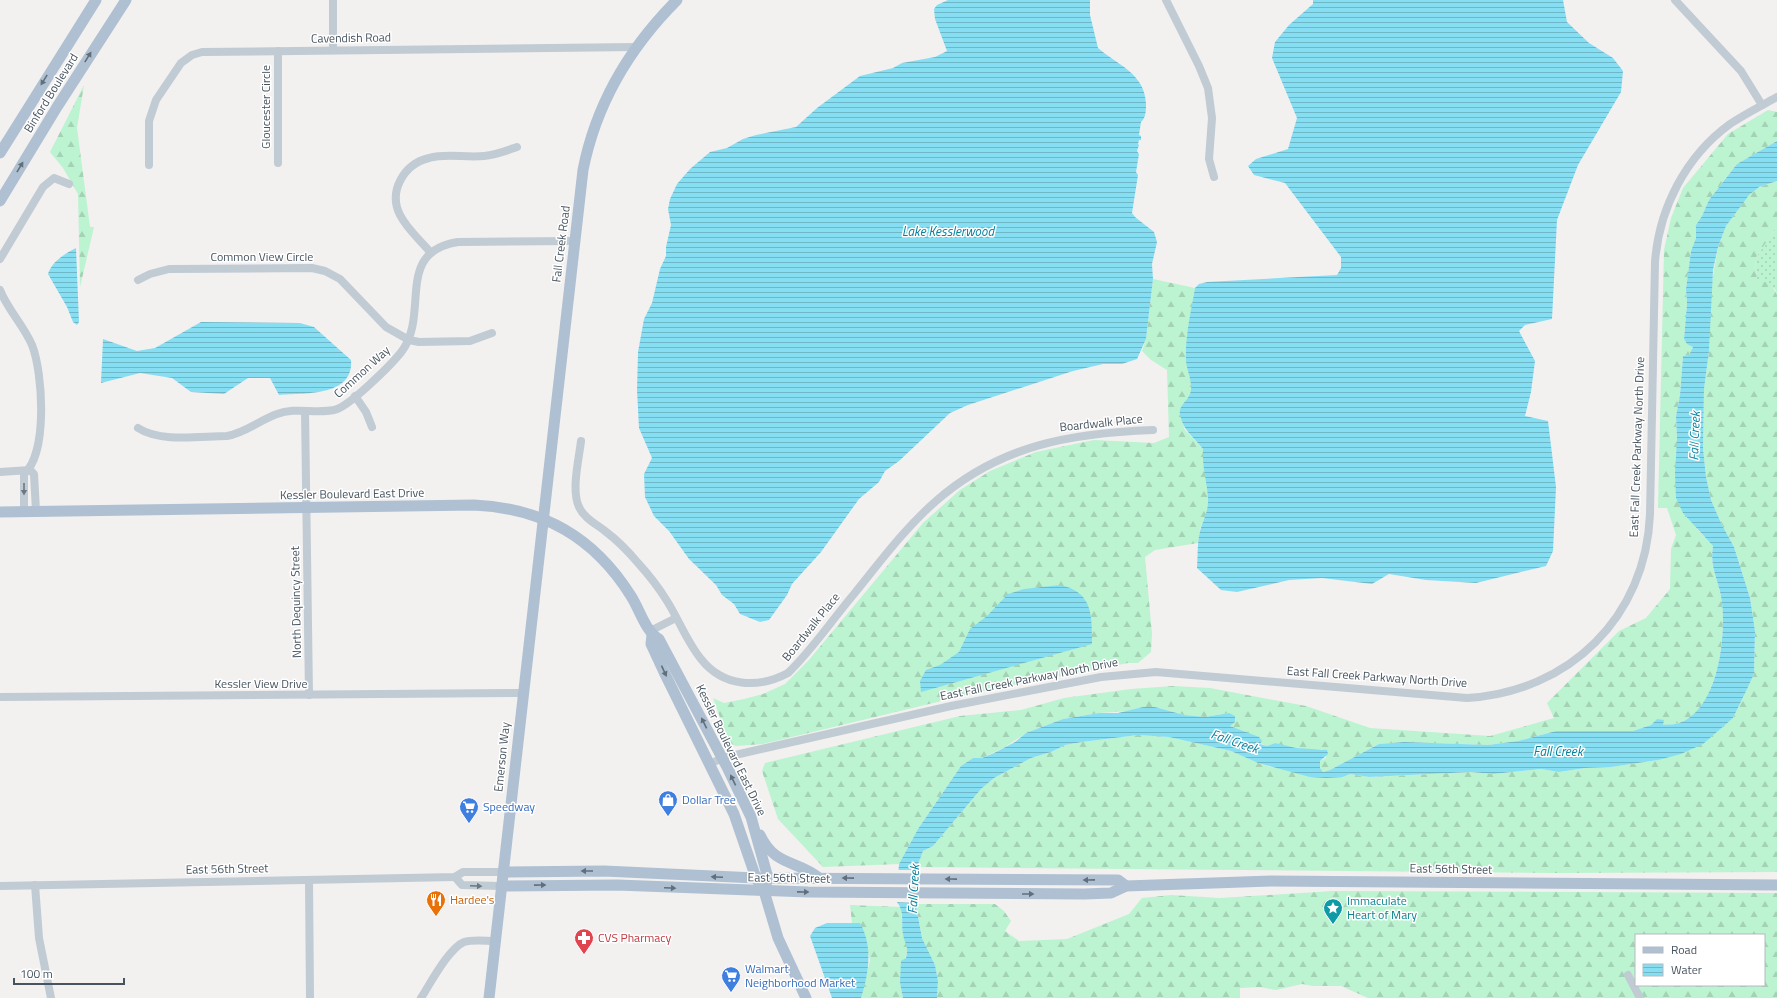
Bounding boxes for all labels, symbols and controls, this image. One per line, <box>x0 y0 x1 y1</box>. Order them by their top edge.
street label: Cavendish Road <box>311 27 391 48</box>
street label: Binford Boulevard <box>19 49 83 136</box>
one-way arrow <box>85 51 92 63</box>
street label: Gloucester Circle <box>256 65 275 149</box>
one-way arrow <box>41 74 48 86</box>
one-way arrow <box>16 161 23 173</box>
street label: Fall Creek Road <box>546 205 575 283</box>
water label: Lake Kesslerwood <box>902 221 995 241</box>
street label: Common View Circle <box>211 247 313 266</box>
street label: Common Way <box>329 341 394 402</box>
street label: East Fall Creek Parkway North Drive <box>1624 356 1649 538</box>
street label: Boardwalk Place <box>1058 409 1143 436</box>
water label: Fall Creek <box>1683 409 1705 461</box>
one-way arrow <box>21 483 27 496</box>
street label: Kessler Boulevard East Drive <box>280 483 424 504</box>
street label: North Dequincy Street <box>285 545 306 658</box>
street label: Boardwalk Place <box>777 588 844 665</box>
street label: East Fall Creek Parkway North Drive <box>938 652 1119 705</box>
street label: East Fall Creek Parkway North Drive <box>1286 661 1468 692</box>
one-way arrow <box>661 666 667 677</box>
street label: Kessler View Drive <box>214 674 308 693</box>
street label: Kessler Boulevard East Drive <box>691 681 772 819</box>
one-way arrow <box>701 718 707 729</box>
street label: Emerson Way <box>488 721 515 793</box>
water label: Fall Creek <box>1208 724 1264 759</box>
water label: Fall Creek <box>1533 741 1585 761</box>
one-way arrow <box>730 775 736 786</box>
shop icon: Dollar Tree <box>657 789 679 817</box>
place label: Dollar Tree <box>682 790 736 809</box>
supermarket icon: Speedway <box>458 796 480 824</box>
place label: Speedway <box>483 797 535 816</box>
street label: East 56th Street <box>185 858 269 879</box>
street label: East 56th Street <box>1409 858 1493 879</box>
water label: Fall Creek <box>902 862 924 914</box>
street label: East 56th Street <box>747 867 831 888</box>
one-way arrow <box>580 868 593 874</box>
one-way arrow <box>711 873 723 880</box>
one-way arrow <box>841 875 854 881</box>
one-way arrow <box>944 876 957 882</box>
one-way arrow <box>1082 877 1095 883</box>
one-way arrow <box>470 882 482 889</box>
one-way arrow <box>534 882 547 888</box>
one-way arrow <box>664 884 676 891</box>
restaurant icon: Hardee's <box>425 889 447 917</box>
one-way arrow <box>797 889 810 895</box>
place label: Hardee's <box>450 890 495 909</box>
one-way arrow <box>1022 891 1035 897</box>
place label: Immaculate Heart of Mary <box>1347 891 1417 924</box>
place icon: Immaculate Heart of Mary <box>1322 897 1344 925</box>
pharmacy icon: CVS Pharmacy <box>573 927 595 955</box>
place label: CVS Pharmacy <box>598 928 672 947</box>
legend <box>1635 934 1765 986</box>
text: Road <box>1671 940 1697 959</box>
place label: Walmart Neighborhood Market <box>745 959 856 992</box>
scale bar <box>14 960 124 986</box>
text: Water <box>1671 960 1702 979</box>
text: 100 m <box>20 964 53 983</box>
supermarket icon: Walmart Neighborhood Market <box>720 965 742 993</box>

